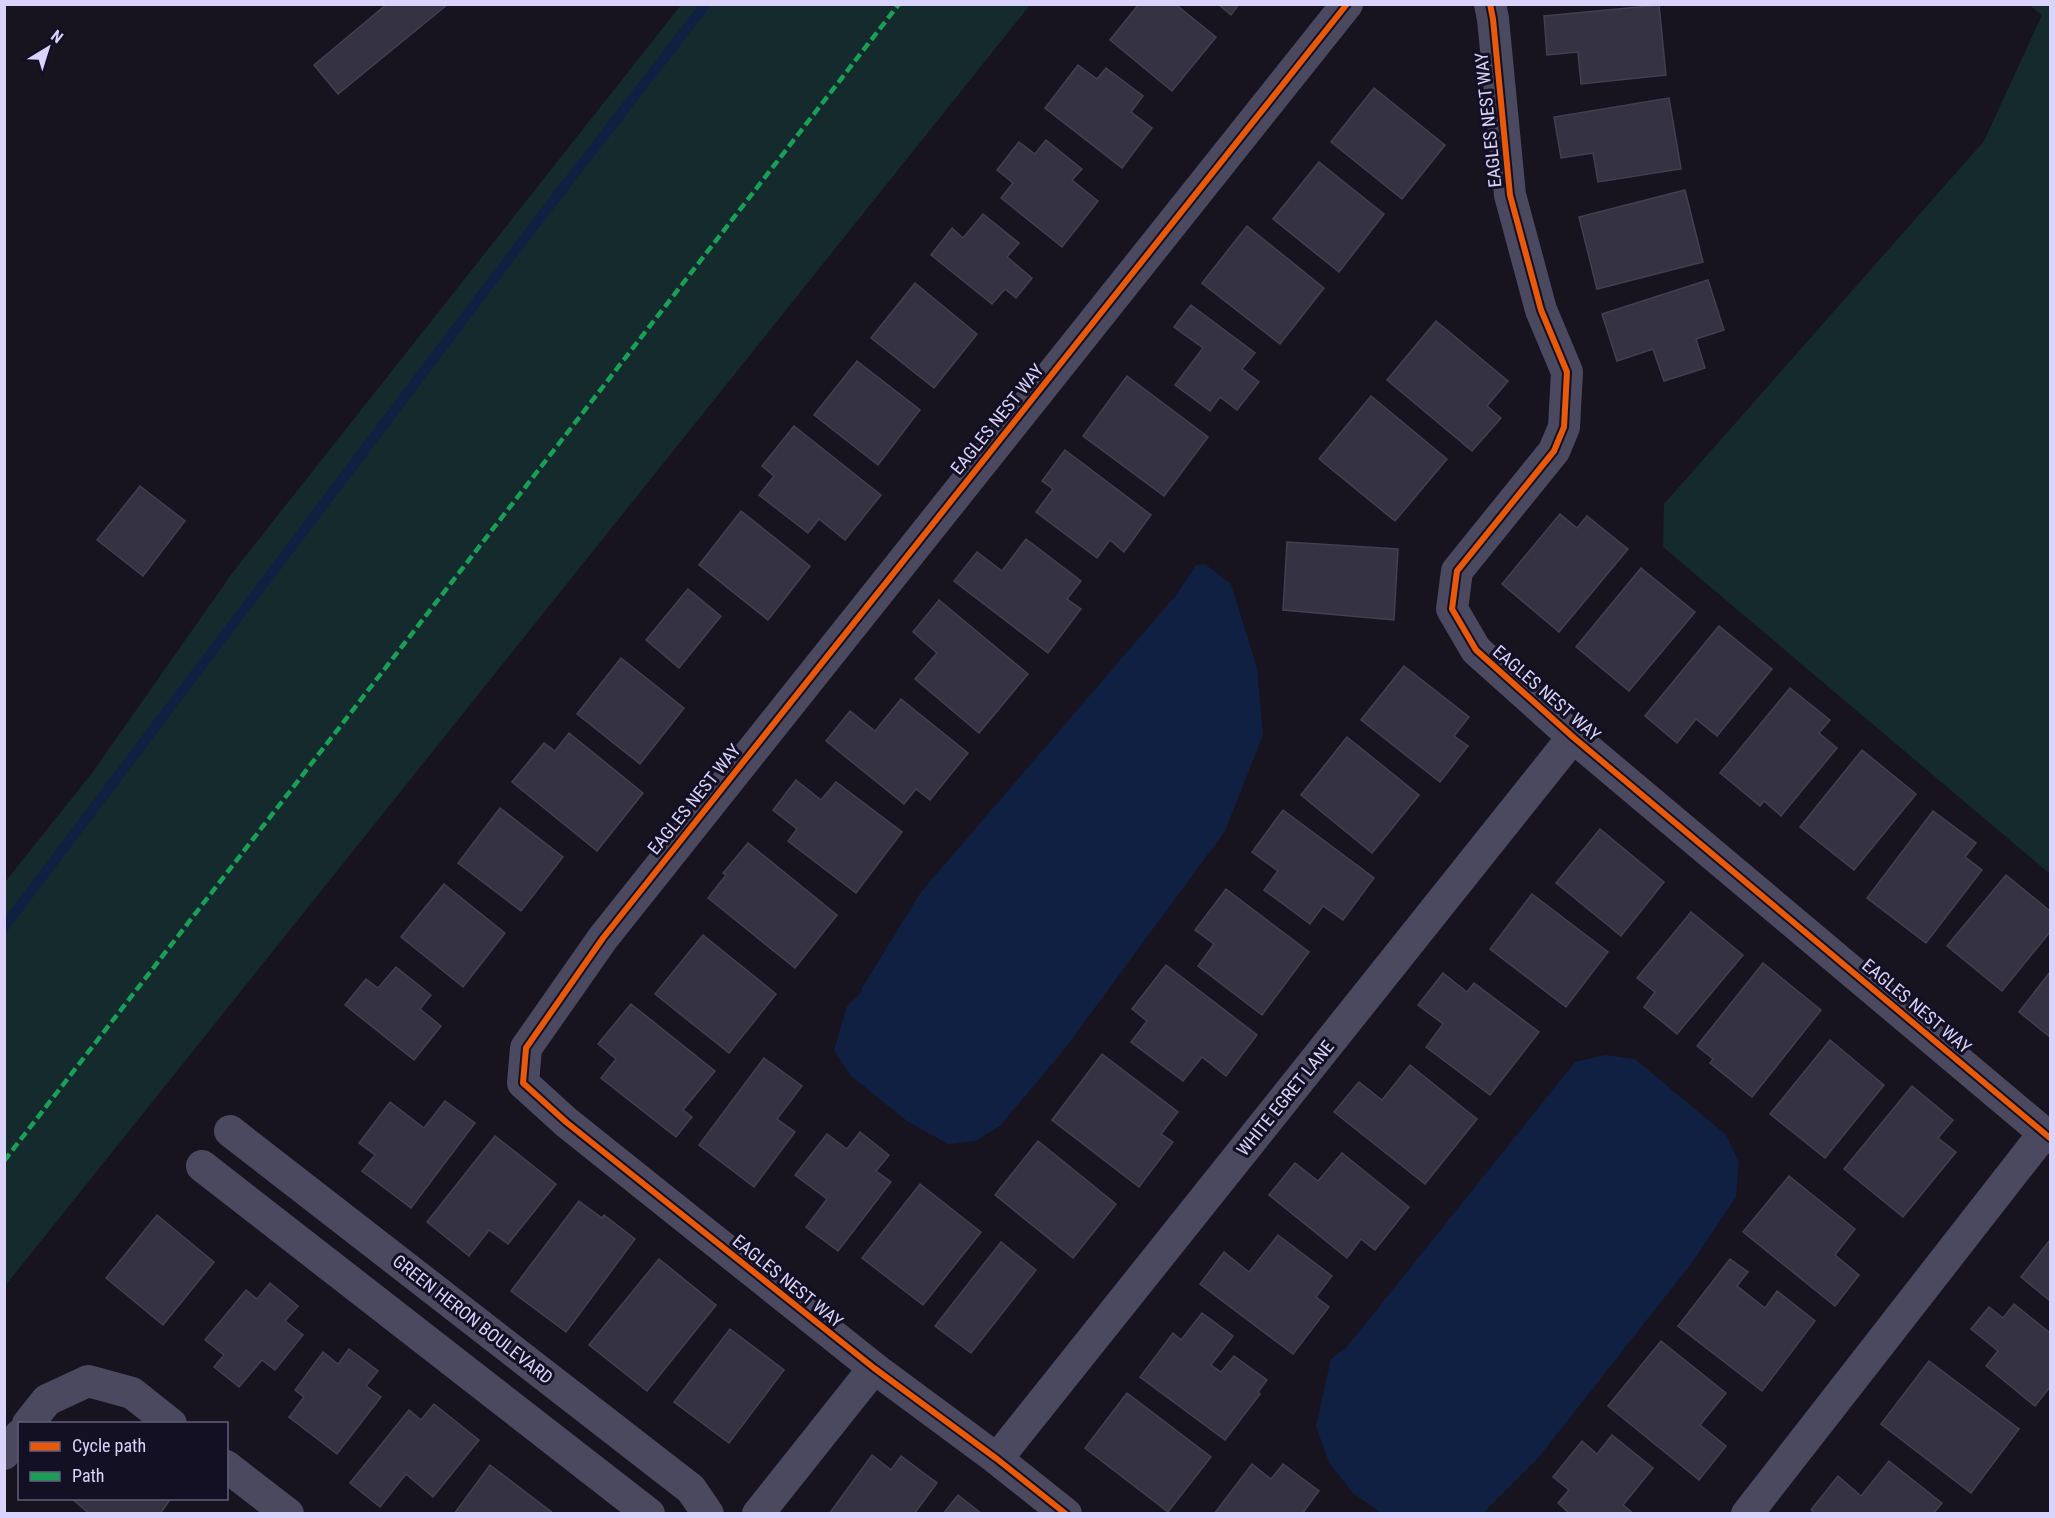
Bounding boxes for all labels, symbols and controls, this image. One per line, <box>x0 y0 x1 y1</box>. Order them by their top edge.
north arrow <box>18 18 78 78</box>
text: N <box>47 26 67 47</box>
street label: EAGLES NEST WAY <box>1470 51 1506 189</box>
street label: EAGLES NEST WAY <box>946 359 1048 478</box>
street label: EAGLES NEST WAY <box>1489 641 1606 746</box>
street label: EAGLES NEST WAY <box>643 739 745 858</box>
street label: EAGLES NEST WAY <box>1858 954 1976 1058</box>
street label: WHITE EGRET LANE <box>1232 1036 1338 1160</box>
street label: EAGLES NEST WAY <box>729 1230 848 1332</box>
street label: GREEN HERON BOULEVARD <box>389 1250 557 1388</box>
legend <box>18 1422 228 1500</box>
text: Cycle path <box>72 1435 146 1456</box>
text: Path <box>72 1465 105 1486</box>

